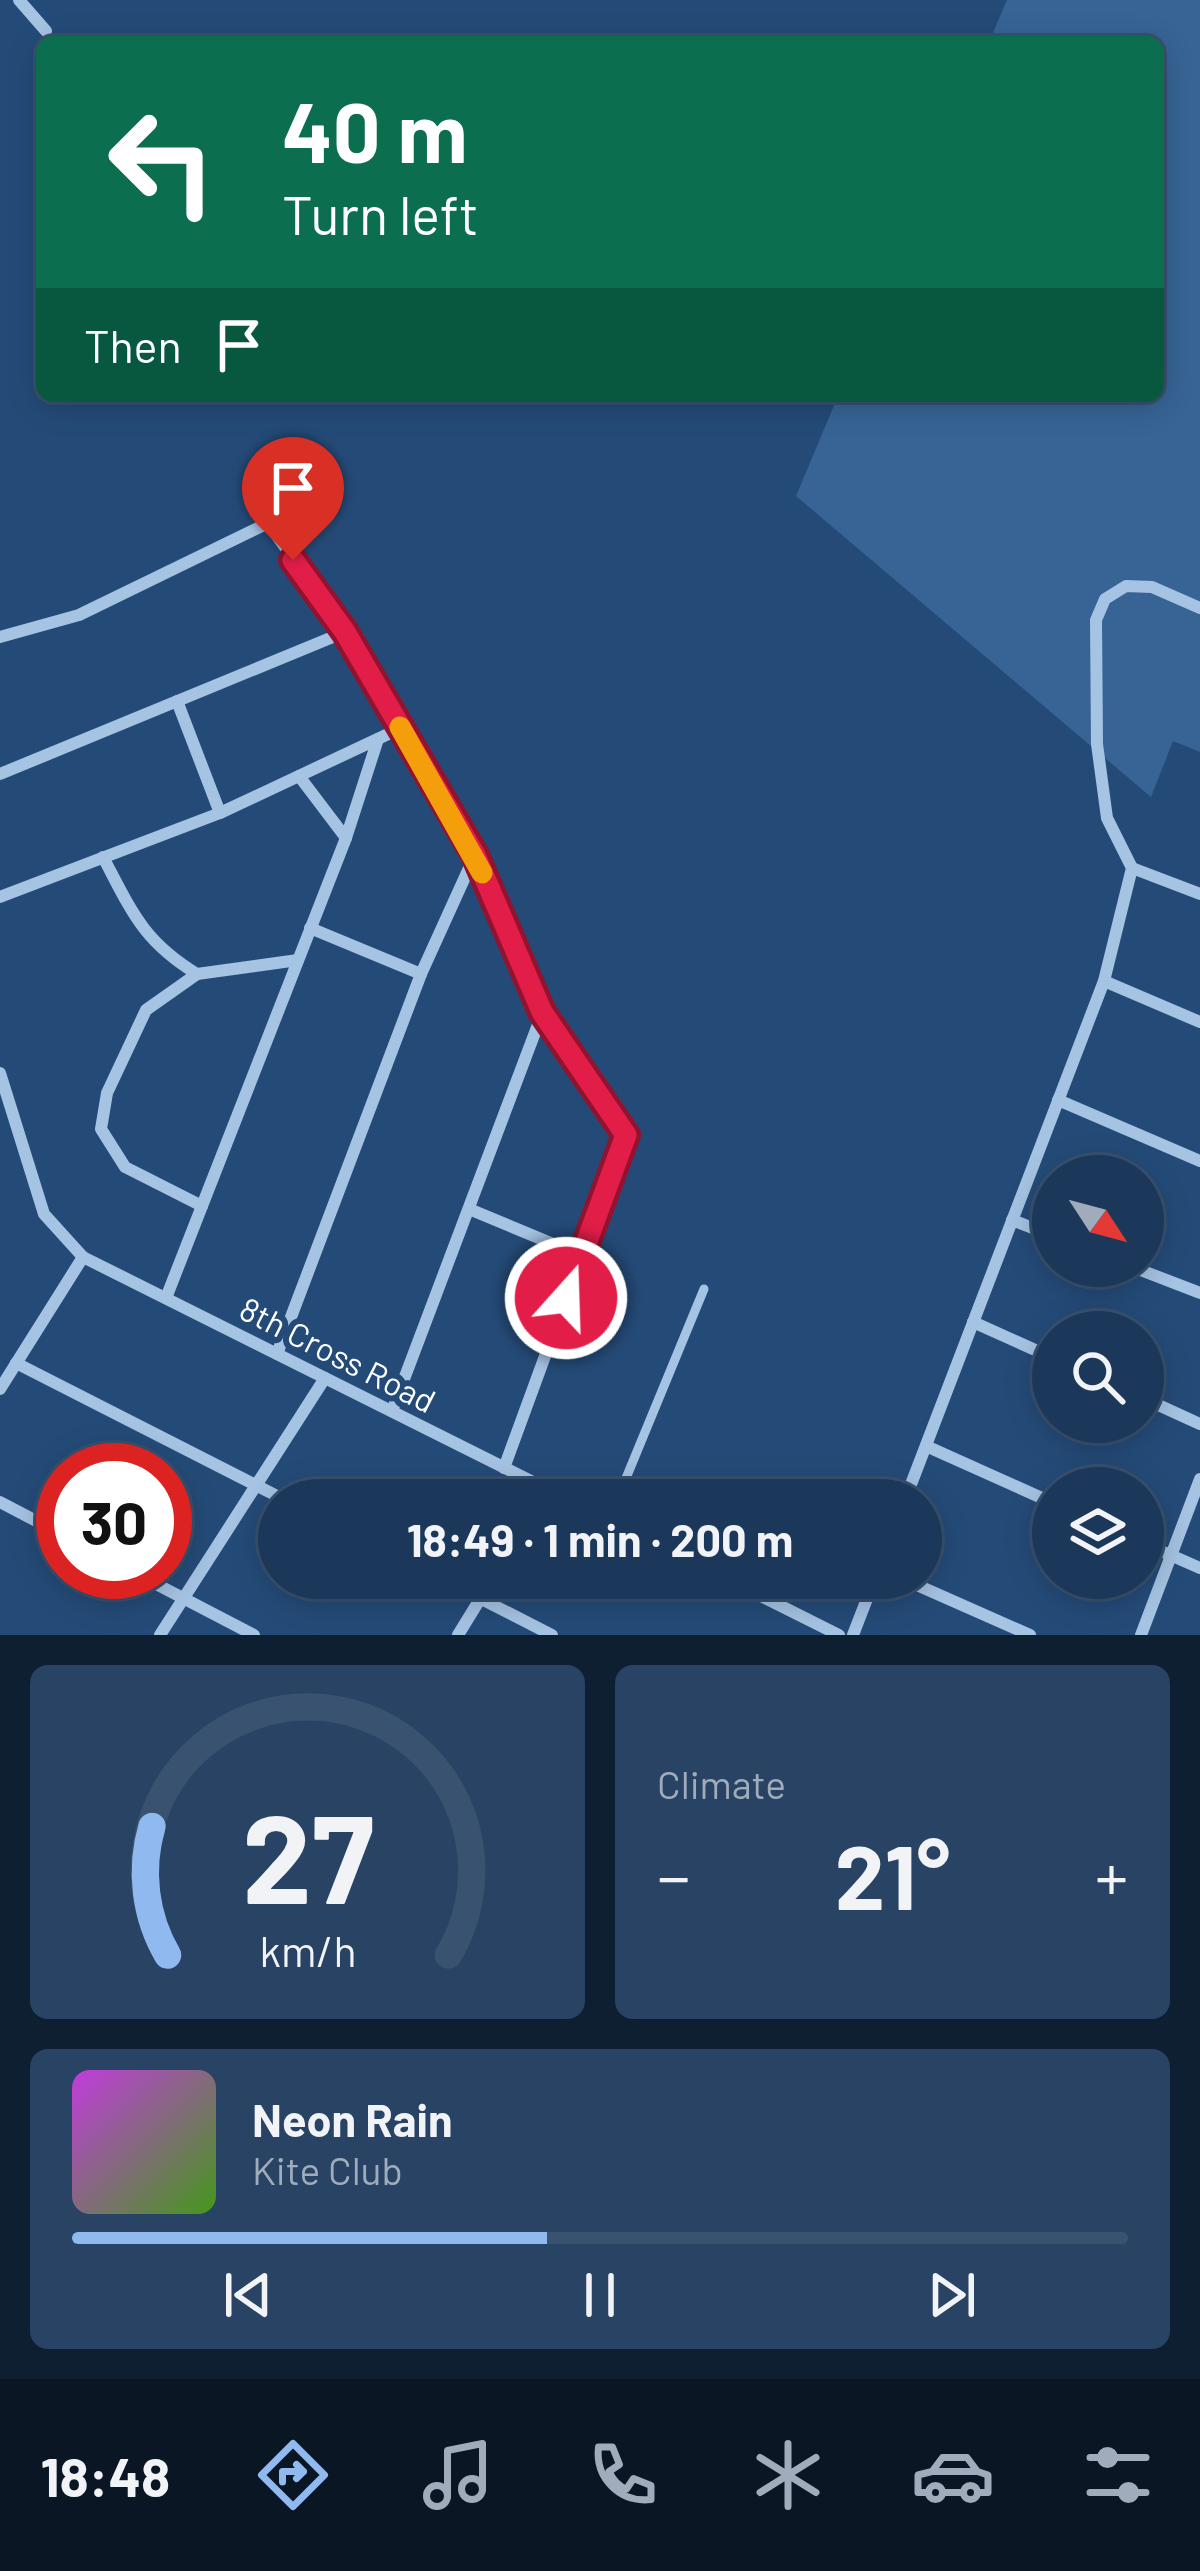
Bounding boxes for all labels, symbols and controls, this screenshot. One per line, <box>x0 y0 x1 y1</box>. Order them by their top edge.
text: 40 m <box>282 79 468 180</box>
icon: left <box>84 84 240 240</box>
text: Turn left <box>282 181 479 246</box>
icon: arrive <box>206 312 272 378</box>
text: Then <box>84 318 182 372</box>
pin <box>242 437 344 560</box>
icon: arrive <box>260 455 326 521</box>
north arrow <box>1032 1155 1164 1287</box>
map controls <box>1032 1155 1164 1599</box>
position arrow <box>503 1235 629 1361</box>
street label: 8th Cross Road <box>233 1288 443 1420</box>
button: search <box>1032 1311 1164 1443</box>
speed limit sign: 30 <box>36 1443 192 1599</box>
button: layers <box>1032 1467 1164 1599</box>
text: 18:49 · 1 min · 200 m <box>407 1512 793 1566</box>
text: Climate <box>657 1760 786 1807</box>
text: 27 <box>242 1779 373 1929</box>
text: 21° <box>835 1820 950 1928</box>
text: − <box>657 1835 690 1914</box>
text: + <box>1095 1835 1128 1914</box>
text: km/h <box>259 1924 356 1976</box>
text: Neon Rain <box>252 2092 453 2146</box>
text: Kite Club <box>252 2146 403 2193</box>
icon: previous <box>215 2262 281 2328</box>
icon: pause <box>567 2262 633 2328</box>
icon: next <box>919 2262 985 2328</box>
icon: directions <box>251 2433 335 2517</box>
icon: music <box>416 2433 500 2517</box>
icon: phone <box>581 2433 665 2517</box>
icon: climate <box>746 2433 830 2517</box>
icon: car <box>911 2433 995 2517</box>
icon: filters <box>1076 2433 1160 2517</box>
text: 18:48 <box>40 2443 170 2508</box>

